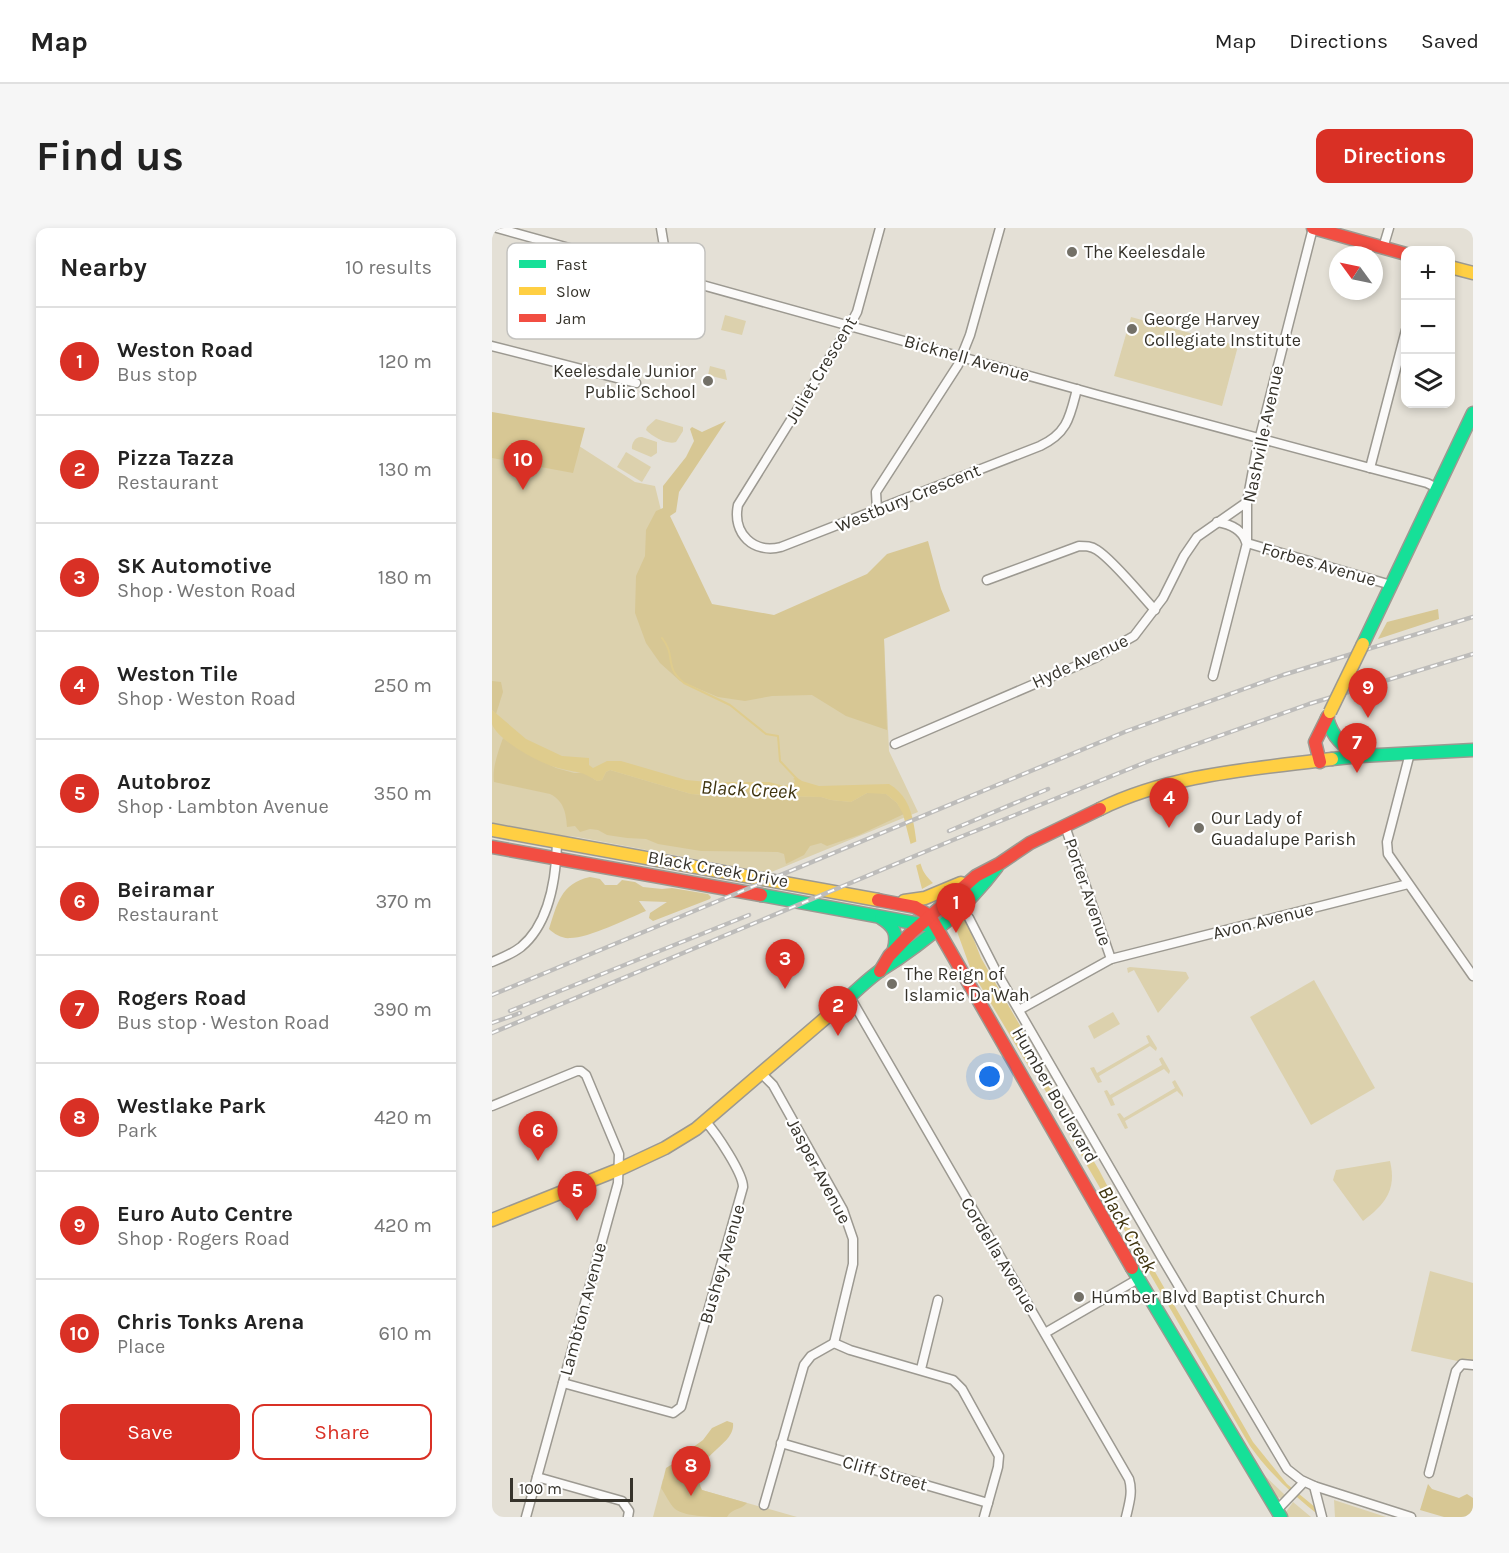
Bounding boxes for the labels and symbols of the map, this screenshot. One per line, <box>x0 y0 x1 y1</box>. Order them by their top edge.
place label: The Keelesdale <box>1084 241 1205 263</box>
legend <box>507 243 705 339</box>
marker: The Keelesdale <box>1065 245 1079 259</box>
north arrow <box>1329 246 1383 300</box>
text: Fast <box>556 255 587 274</box>
text: Slow <box>556 282 591 301</box>
place label: George Harvey Collegiate Institute <box>1144 308 1301 351</box>
text: Jam <box>556 309 586 328</box>
street label: Juliet Crescent <box>780 312 862 428</box>
marker: George Harvey Collegiate Institute <box>1125 322 1139 336</box>
street label: Bicknell Avenue <box>902 330 1032 386</box>
place label: Keelesdale Junior Public School <box>553 360 696 403</box>
street label: Nashville Avenue <box>1238 363 1288 505</box>
marker: Keelesdale Junior Public School <box>701 374 715 388</box>
pin: 10 <box>504 440 543 490</box>
street label: Westbury Crescent <box>832 459 984 537</box>
street label: Forbes Avenue <box>1259 537 1379 591</box>
street label: Hyde Avenue <box>1028 629 1132 693</box>
pin: 9 <box>1348 668 1388 718</box>
pin: 7 <box>1338 724 1376 773</box>
water label: Black Creek <box>700 775 799 804</box>
pin: 4 <box>1150 778 1188 828</box>
place label: Our Lady of Guadalupe Parish <box>1211 807 1356 850</box>
marker: Our Lady of Guadalupe Parish <box>1192 821 1206 835</box>
street label: Porter Avenue <box>1059 835 1117 949</box>
street label: Black Creek Drive <box>646 846 790 892</box>
pin: 1 <box>936 884 976 933</box>
street label: Avon Avenue <box>1210 898 1316 944</box>
pin: 3 <box>766 940 804 989</box>
place label: The Reign of Islamic Da'Wah <box>904 963 1030 1006</box>
marker: The Reign of Islamic Da'Wah <box>885 977 899 991</box>
pin: 2 <box>818 986 858 1036</box>
street label: Humber Boulevard <box>1007 1023 1103 1167</box>
your location <box>975 1062 1004 1091</box>
pin: 6 <box>518 1112 558 1161</box>
street label: Jasper Avenue <box>782 1114 856 1228</box>
pin: 5 <box>558 1172 596 1221</box>
water label: Black Creek <box>1093 1182 1162 1278</box>
street label: Cordella Avenue <box>956 1193 1042 1317</box>
street label: Bushey Avenue <box>694 1202 750 1326</box>
street label: Lambton Avenue <box>555 1240 611 1378</box>
place label: Humber Blvd Baptist Church <box>1091 1286 1325 1308</box>
marker: Humber Blvd Baptist Church <box>1072 1290 1086 1304</box>
pin: 8 <box>672 1446 710 1496</box>
street label: Cliff Street <box>840 1450 930 1496</box>
scale bar <box>510 1475 633 1502</box>

